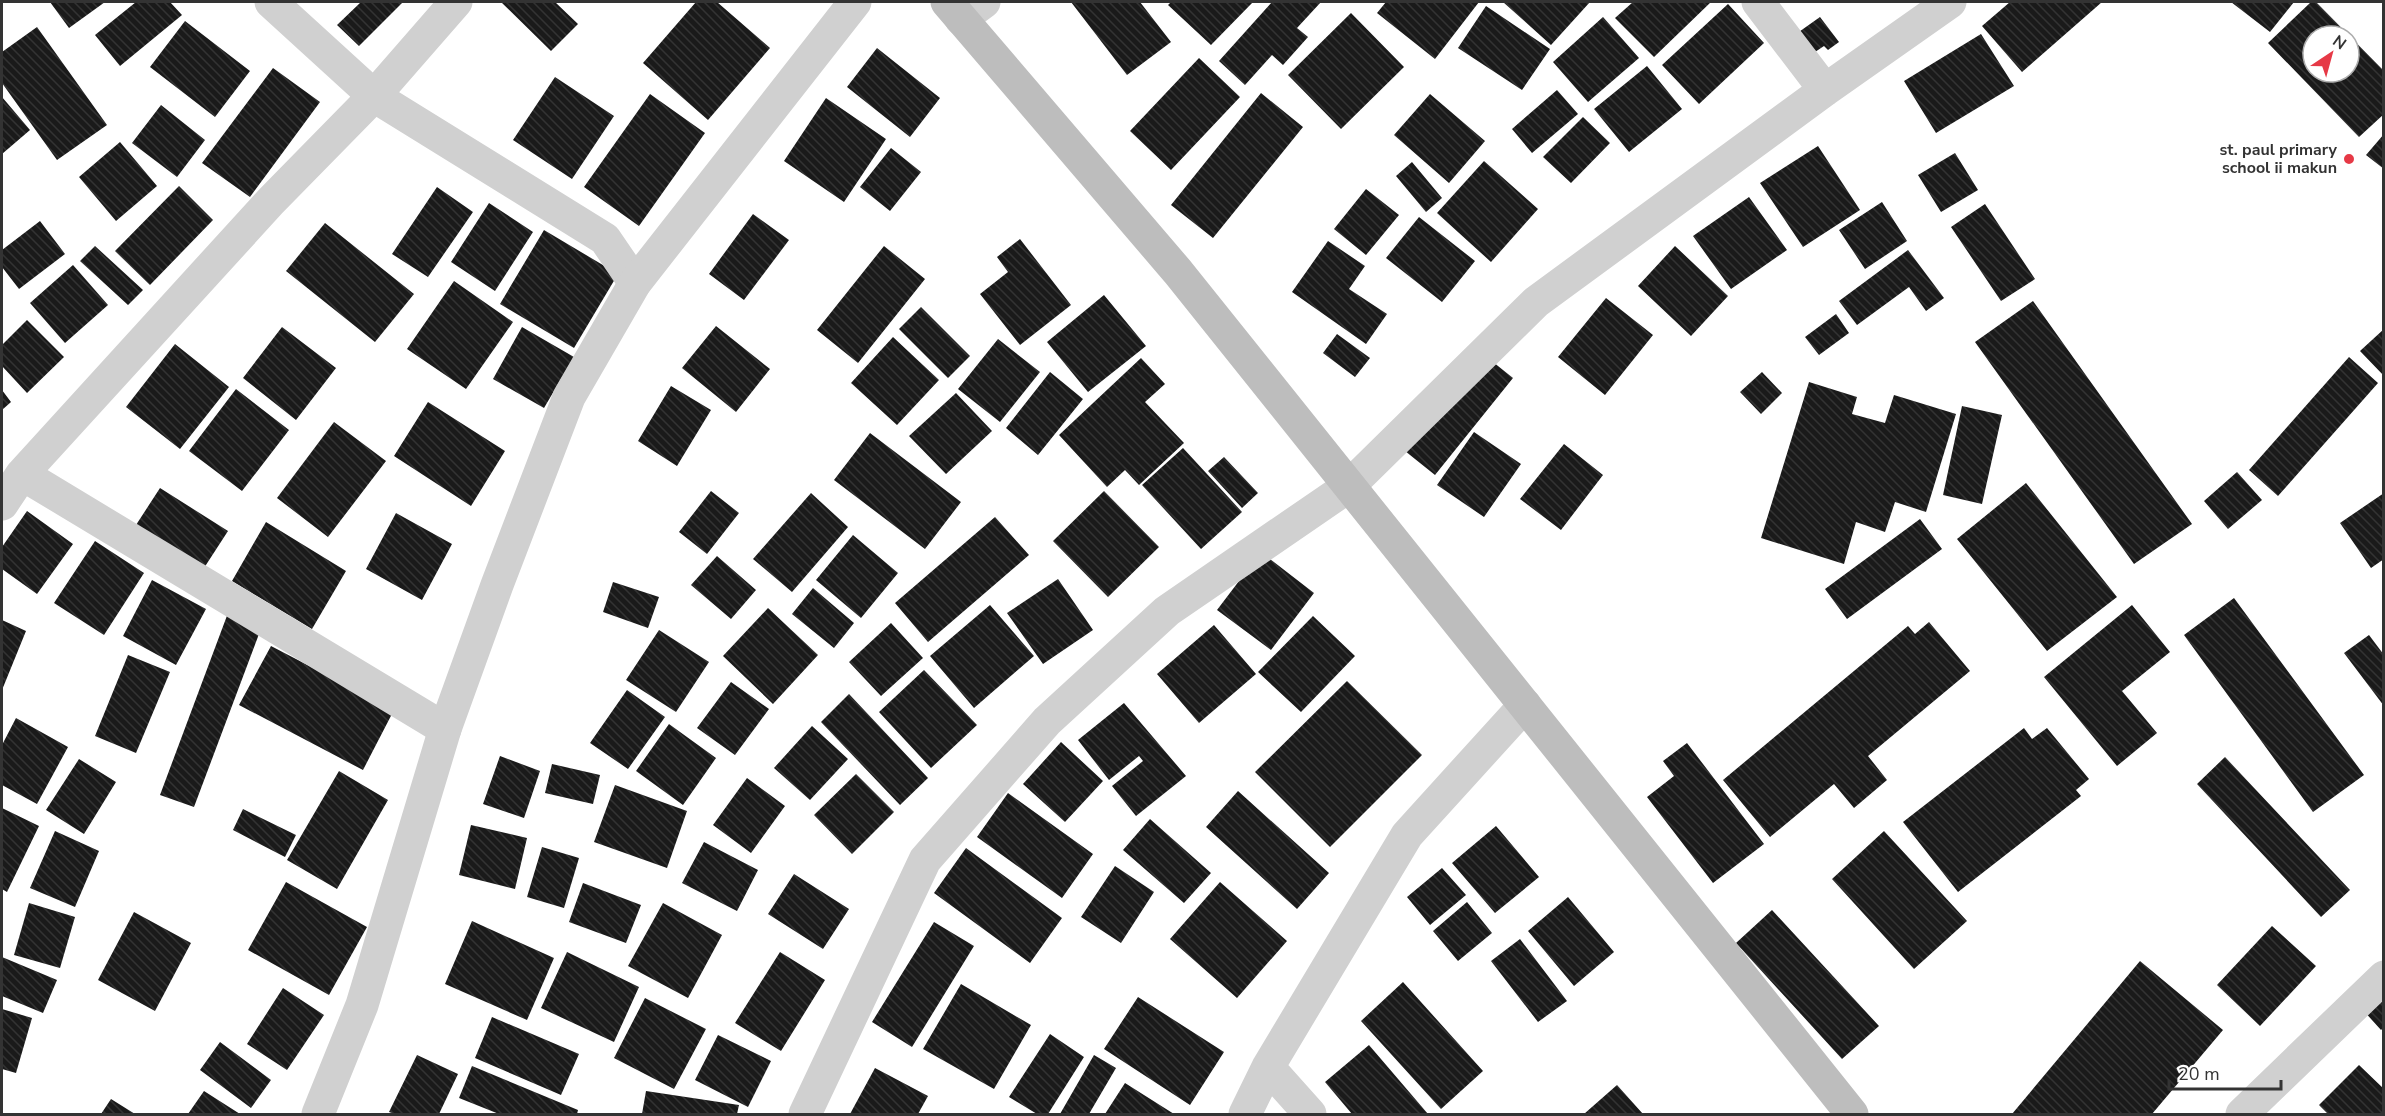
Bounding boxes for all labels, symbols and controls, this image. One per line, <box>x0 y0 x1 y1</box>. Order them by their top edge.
north arrow <box>2301 24 2361 84</box>
text: N <box>2328 30 2351 55</box>
place label: st. paul primary school ii makun <box>2220 139 2338 179</box>
marker: st. paul primary school ii makun <box>2342 152 2356 166</box>
scale bar <box>2169 1053 2282 1091</box>
text: 20 m <box>2178 1062 2220 1086</box>

